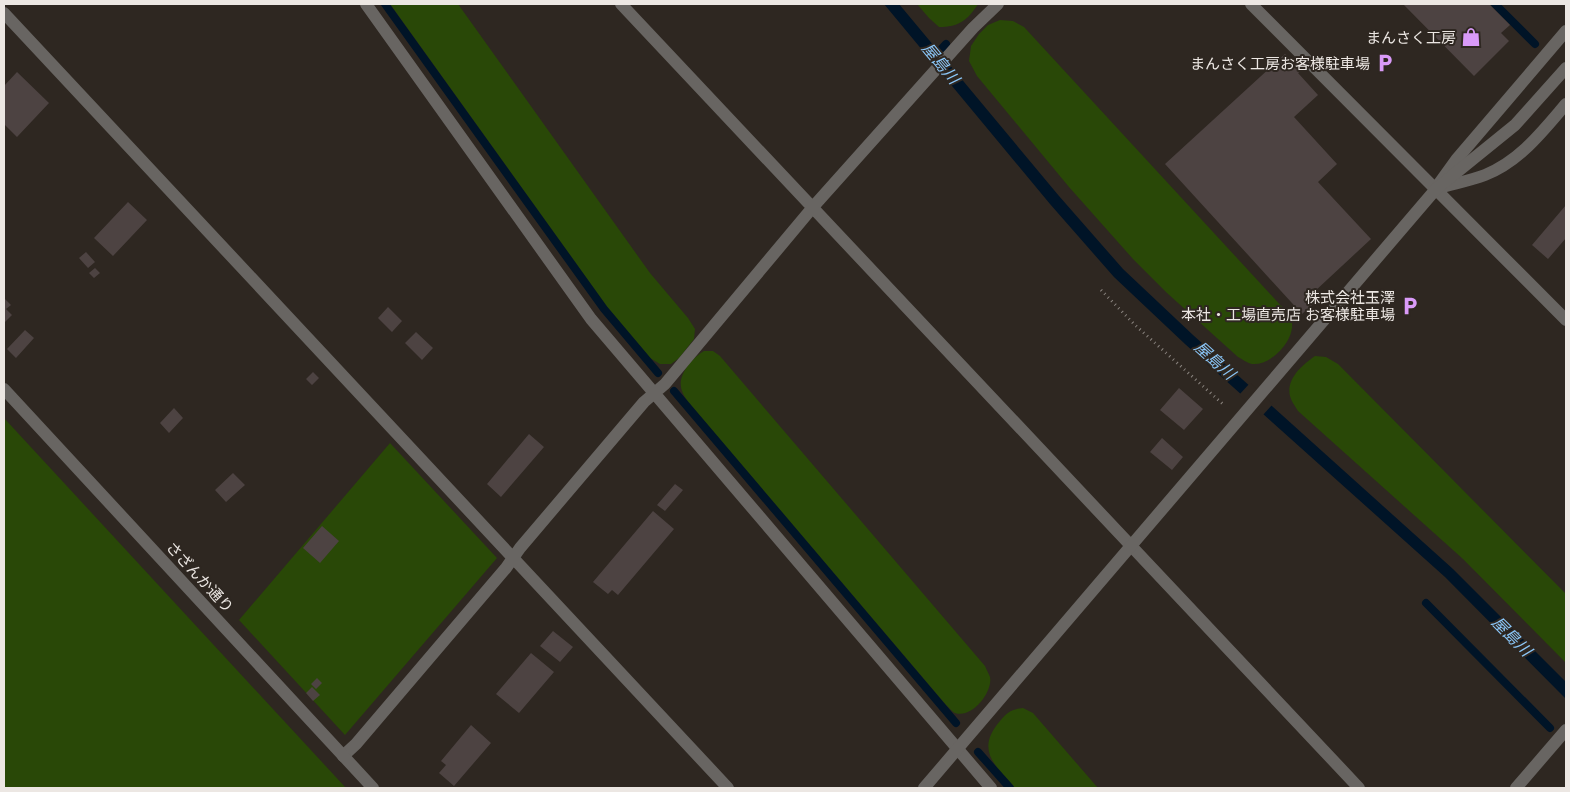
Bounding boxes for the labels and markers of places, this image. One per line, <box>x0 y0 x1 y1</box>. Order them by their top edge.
shop icon: まんさく工房 <box>1460 26 1482 48</box>
place label: まんさく工房 <box>1366 28 1456 47</box>
parking icon: まんさく工房お客様駐車場 <box>1374 52 1396 74</box>
place label: まんさく工房お客様駐車場 <box>1190 54 1370 73</box>
place label: 株式会社玉澤 本社・工場直売店 お客様駐車場 <box>1181 288 1395 324</box>
parking icon: 株式会社玉澤 本社・工場直売店 お客様駐車場 <box>1399 295 1421 317</box>

